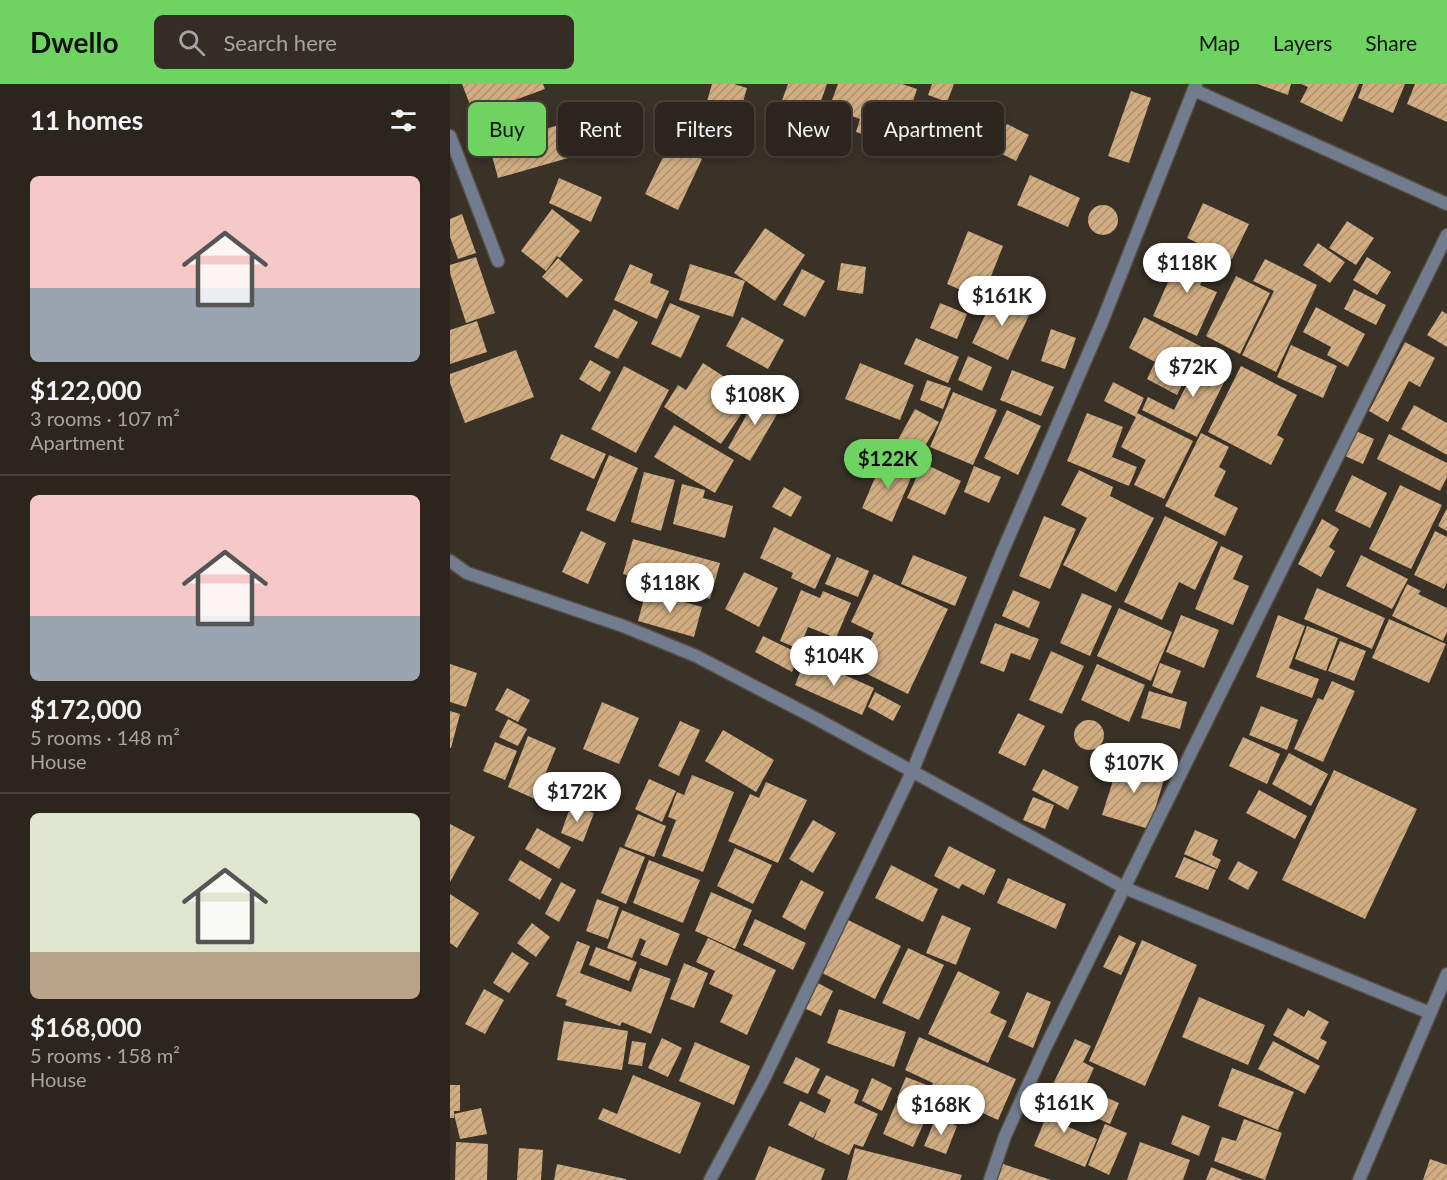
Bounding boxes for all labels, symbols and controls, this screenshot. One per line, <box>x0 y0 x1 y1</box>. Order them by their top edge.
search box <box>154 15 574 69</box>
text: Dwello <box>30 25 118 59</box>
icon: search <box>175 26 208 59</box>
text: Search here <box>223 29 337 56</box>
text: Map <box>1199 30 1240 55</box>
text: Layers <box>1273 30 1332 55</box>
text: Share <box>1365 30 1417 55</box>
chip: Buy <box>468 102 546 156</box>
chip: Rent <box>558 102 643 156</box>
chip: Filters <box>655 102 754 156</box>
chip: New <box>766 102 851 156</box>
chip: Apartment <box>863 102 1004 156</box>
text: 11 homes <box>30 104 143 136</box>
icon: filters <box>387 104 420 137</box>
icon: home <box>171 215 279 323</box>
pin: $118K <box>1145 243 1229 294</box>
text: $118K <box>1157 250 1217 274</box>
pin: $161K <box>960 276 1044 327</box>
text: $161K <box>972 283 1032 307</box>
pin: $72K <box>1157 347 1229 398</box>
text: $72K <box>1169 354 1217 378</box>
text: $122,000 <box>30 374 142 406</box>
pin: $108K <box>713 375 797 426</box>
text: $108K <box>725 382 785 406</box>
text: 3 rooms · 107 m² <box>30 406 180 430</box>
text: Apartment <box>30 430 124 454</box>
pin: $122K <box>846 439 930 490</box>
text: $122K <box>858 446 918 470</box>
icon: home <box>171 534 279 642</box>
pin: $118K <box>628 563 712 614</box>
text: $118K <box>640 570 700 594</box>
pin: $104K <box>792 636 876 687</box>
text: $104K <box>804 643 864 667</box>
text: $172,000 <box>30 693 142 725</box>
text: 5 rooms · 148 m² <box>30 725 180 749</box>
pin: $107K <box>1092 743 1176 794</box>
text: House <box>30 749 87 773</box>
text: $107K <box>1104 750 1164 774</box>
pin: $172K <box>535 772 619 823</box>
text: $172K <box>547 779 607 803</box>
icon: home <box>171 852 279 960</box>
text: $168,000 <box>30 1011 142 1043</box>
text: 5 rooms · 158 m² <box>30 1043 180 1067</box>
text: House <box>30 1067 87 1091</box>
pin: $161K <box>1022 1083 1106 1134</box>
pin: $168K <box>899 1085 983 1136</box>
text: $161K <box>1034 1090 1094 1114</box>
text: $168K <box>911 1092 971 1116</box>

